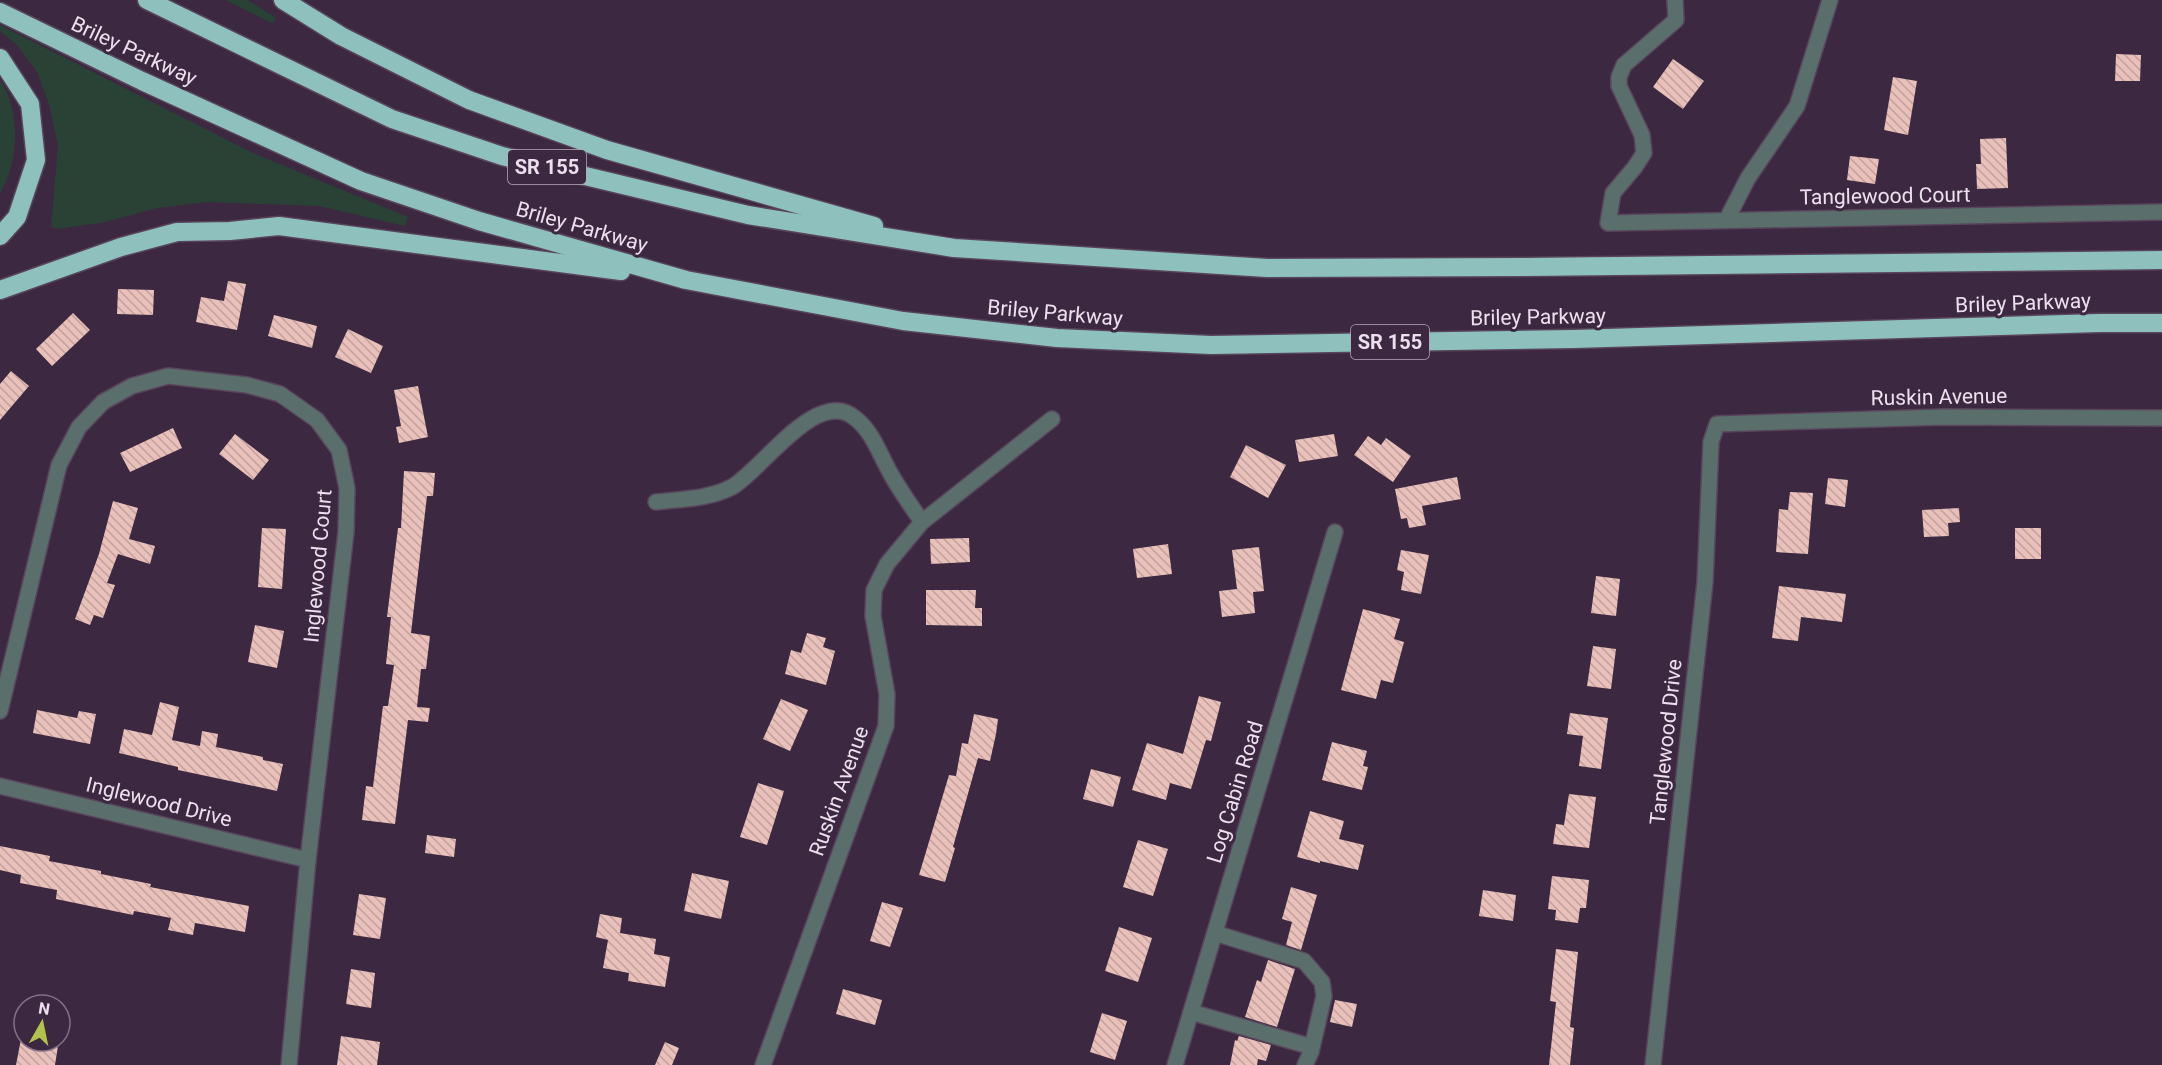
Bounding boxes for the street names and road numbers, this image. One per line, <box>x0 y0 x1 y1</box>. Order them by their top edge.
street label: Briley Parkway <box>67 11 201 91</box>
road number: SR 155 <box>508 150 586 184</box>
street label: Tanglewood Court <box>1799 183 1971 209</box>
street label: Briley Parkway <box>513 197 651 257</box>
street label: Briley Parkway <box>1955 289 2091 317</box>
street label: Briley Parkway <box>986 295 1124 331</box>
street label: Briley Parkway <box>1470 304 1606 330</box>
road number: SR 155 <box>1351 325 1429 359</box>
street label: Ruskin Avenue <box>1871 384 2007 410</box>
street label: Inglewood Court <box>299 488 337 644</box>
street label: Tanglewood Drive <box>1645 658 1687 826</box>
street label: Log Cabin Road <box>1202 718 1268 866</box>
street label: Ruskin Avenue <box>804 723 874 859</box>
street label: Inglewood Drive <box>84 772 234 832</box>

